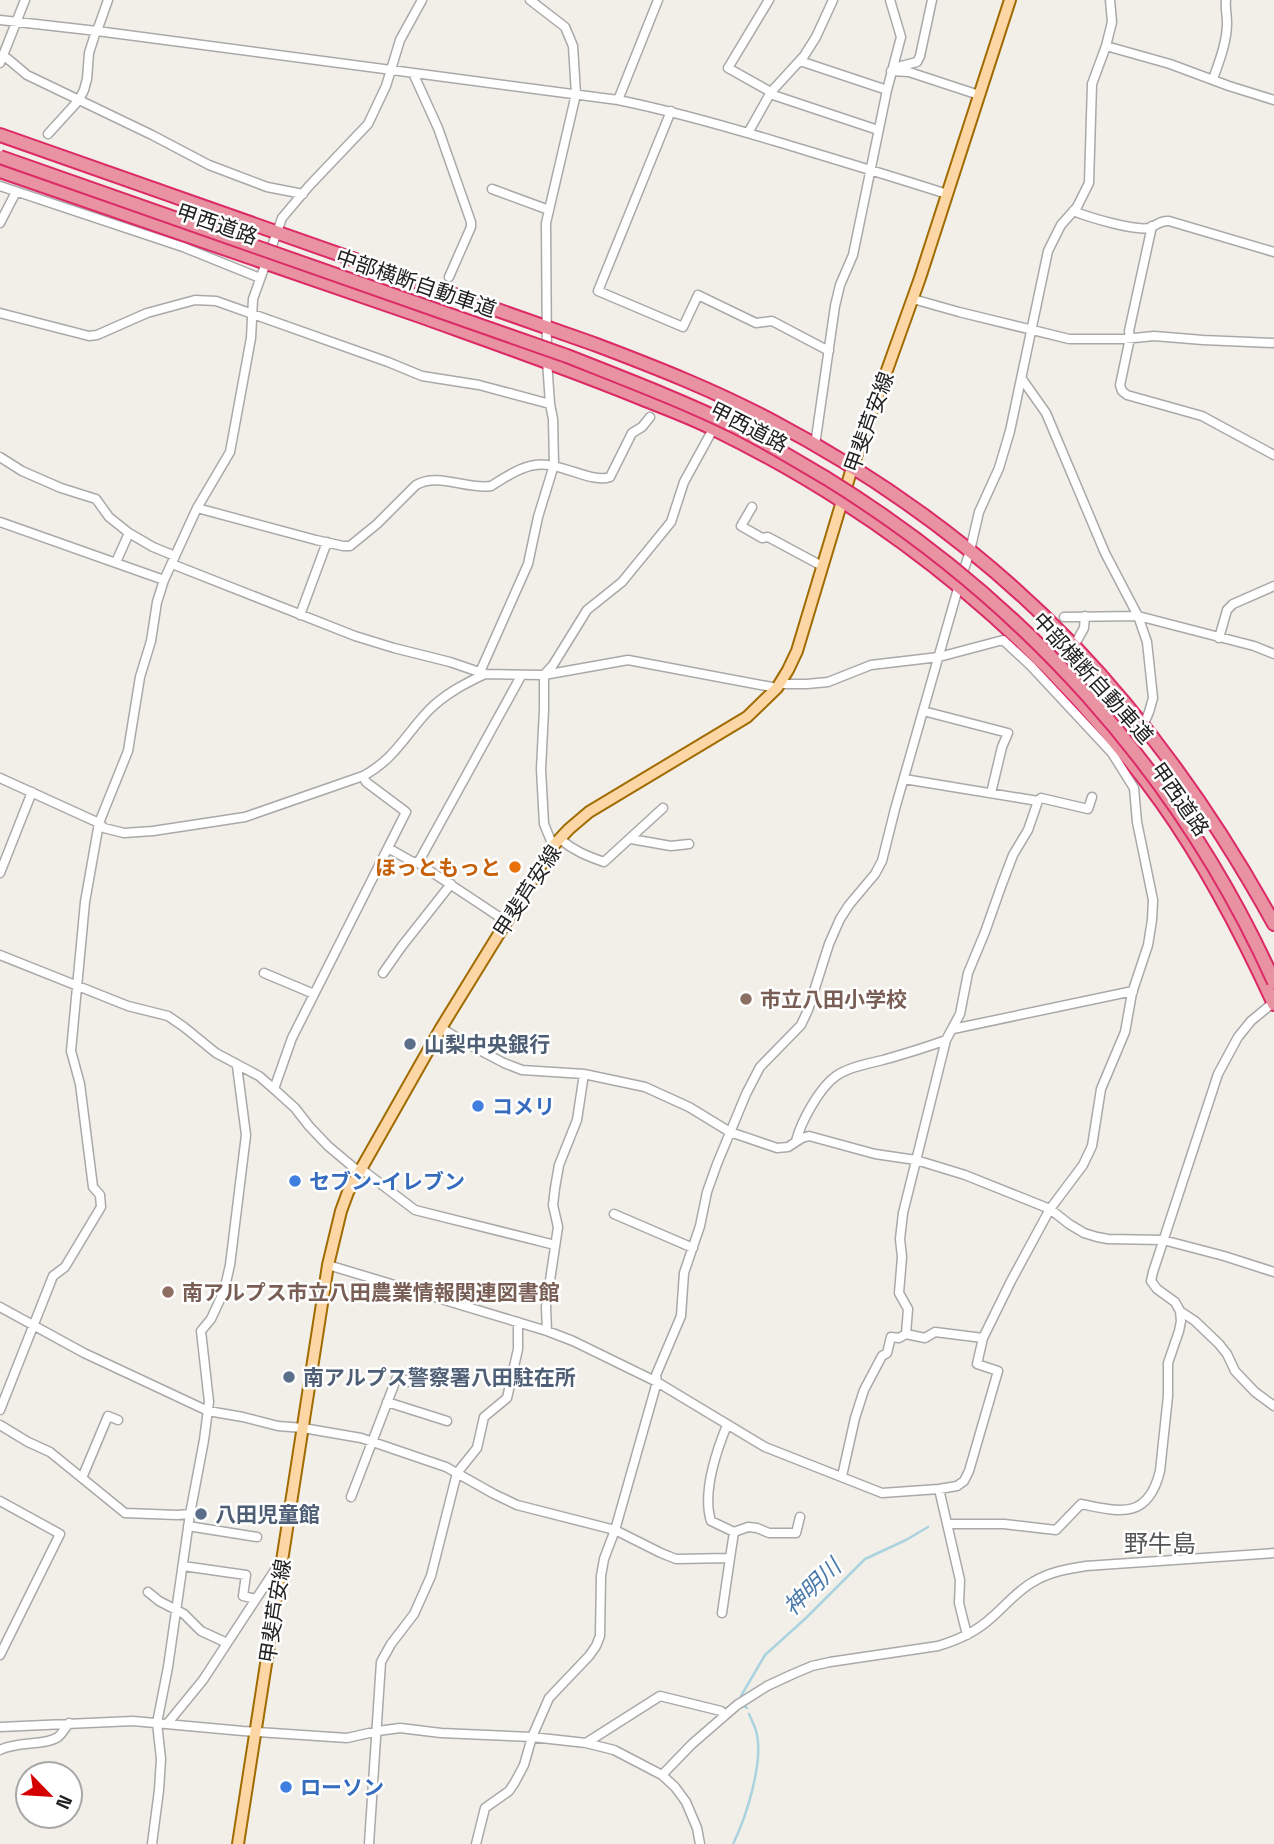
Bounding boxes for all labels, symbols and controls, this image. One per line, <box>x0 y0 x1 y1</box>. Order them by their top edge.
street label: 甲西道路 <box>173 198 261 250</box>
street label: 中部横断自動車道 <box>332 243 500 323</box>
street label: 甲斐芦安線 <box>838 368 900 476</box>
street label: 甲西道路 <box>705 396 793 458</box>
street label: 中部横断自動車道 <box>1027 607 1159 749</box>
street label: 甲西道路 <box>1145 757 1215 841</box>
street label: 甲斐芦安線 <box>487 840 567 942</box>
place label: ほっともっと <box>375 854 501 881</box>
marker: ほっともっと <box>507 859 523 875</box>
place label: 市立八田小学校 <box>760 986 907 1013</box>
marker: 市立八田小学校 <box>738 991 754 1007</box>
place label: 山梨中央銀行 <box>424 1031 550 1058</box>
marker: 山梨中央銀行 <box>402 1036 418 1052</box>
place label: コメリ <box>492 1093 555 1120</box>
marker: コメリ <box>470 1098 486 1114</box>
place label: セブン-イレブン <box>309 1168 465 1195</box>
marker: セブン-イレブン <box>287 1173 303 1189</box>
place label: 南アルプス市立八田農業情報関連図書館 <box>182 1279 560 1306</box>
marker: 南アルプス市立八田農業情報関連図書館 <box>160 1284 176 1300</box>
place label: 南アルプス警察署八田駐在所 <box>303 1364 576 1391</box>
marker: 南アルプス警察署八田駐在所 <box>281 1369 297 1385</box>
place label: 八田児童館 <box>215 1501 320 1528</box>
marker: 八田児童館 <box>193 1506 209 1522</box>
district label: 野牛島 <box>1124 1528 1196 1559</box>
water label: 神明川 <box>777 1550 849 1622</box>
street label: 甲斐芦安線 <box>253 1557 297 1665</box>
north arrow <box>14 1760 84 1830</box>
place label: ローソン <box>300 1774 384 1801</box>
marker: ローソン <box>278 1779 294 1795</box>
text: N <box>50 1791 78 1813</box>

